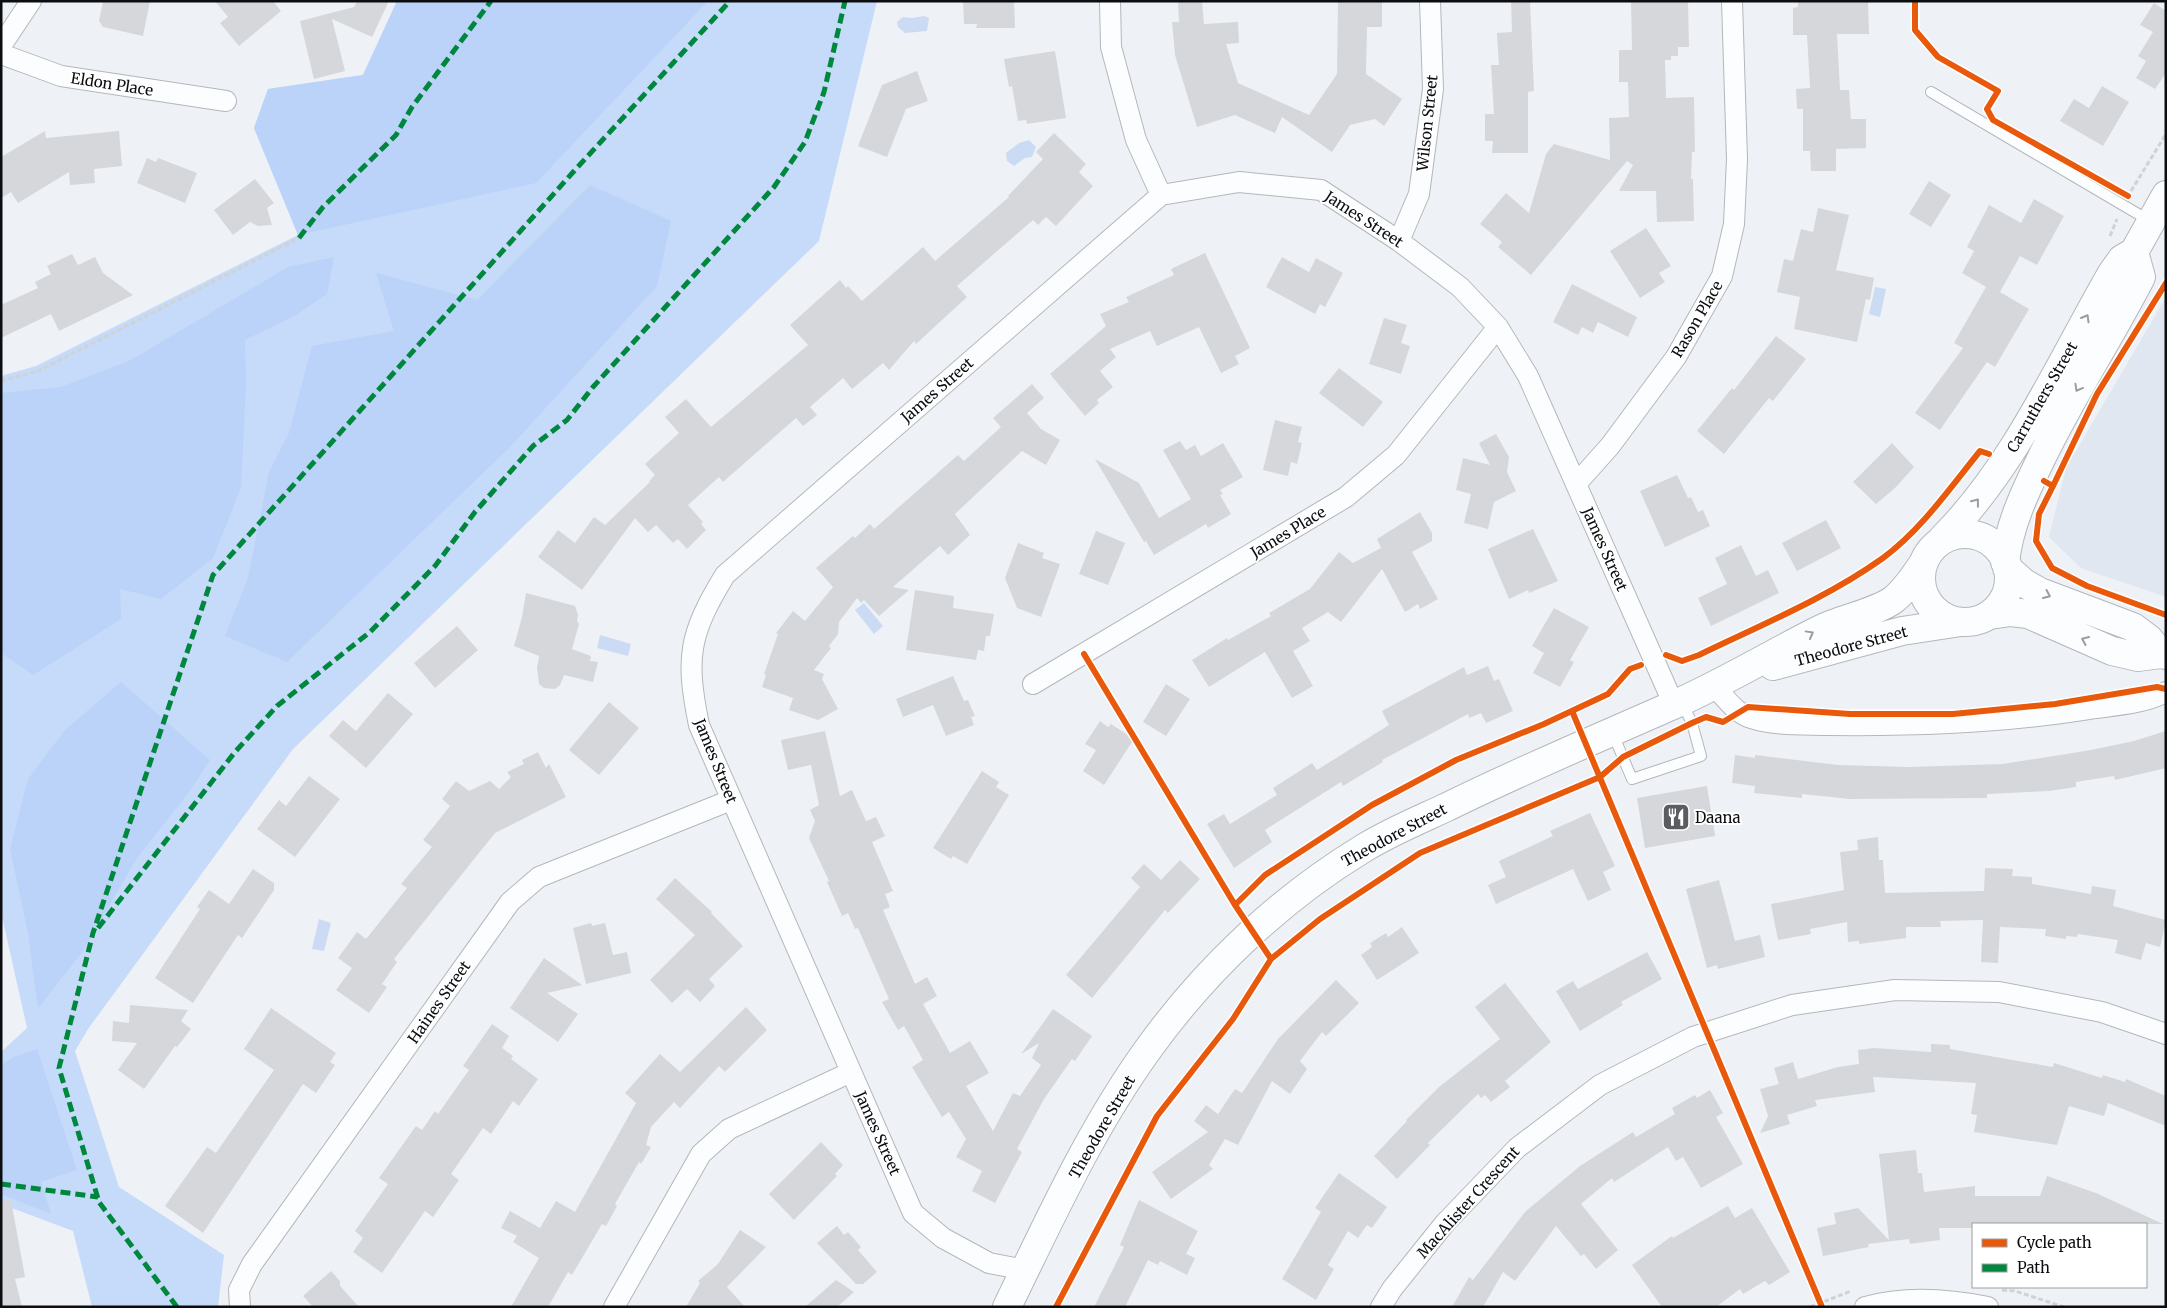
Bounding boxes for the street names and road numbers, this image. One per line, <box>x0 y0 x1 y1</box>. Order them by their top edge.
street label: Eldon Place <box>69 68 155 100</box>
street label: Wilson Street <box>1412 74 1442 173</box>
street label: James Street <box>1320 186 1407 251</box>
street label: Rason Place <box>1667 277 1727 361</box>
street label: Carruthers Street <box>2003 338 2081 456</box>
street label: James Street <box>896 353 977 427</box>
street label: James Place <box>1246 502 1329 562</box>
street label: James Street <box>1578 503 1632 594</box>
street label: Theodore Street <box>1792 622 1910 670</box>
street label: James Street <box>690 715 742 806</box>
street label: Theodore Street <box>1338 799 1450 871</box>
street label: Haines Street <box>404 957 475 1047</box>
street label: Theodore Street <box>1065 1072 1139 1182</box>
street label: James Street <box>851 1087 905 1178</box>
street label: MacAlister Crescent <box>1413 1142 1523 1262</box>

